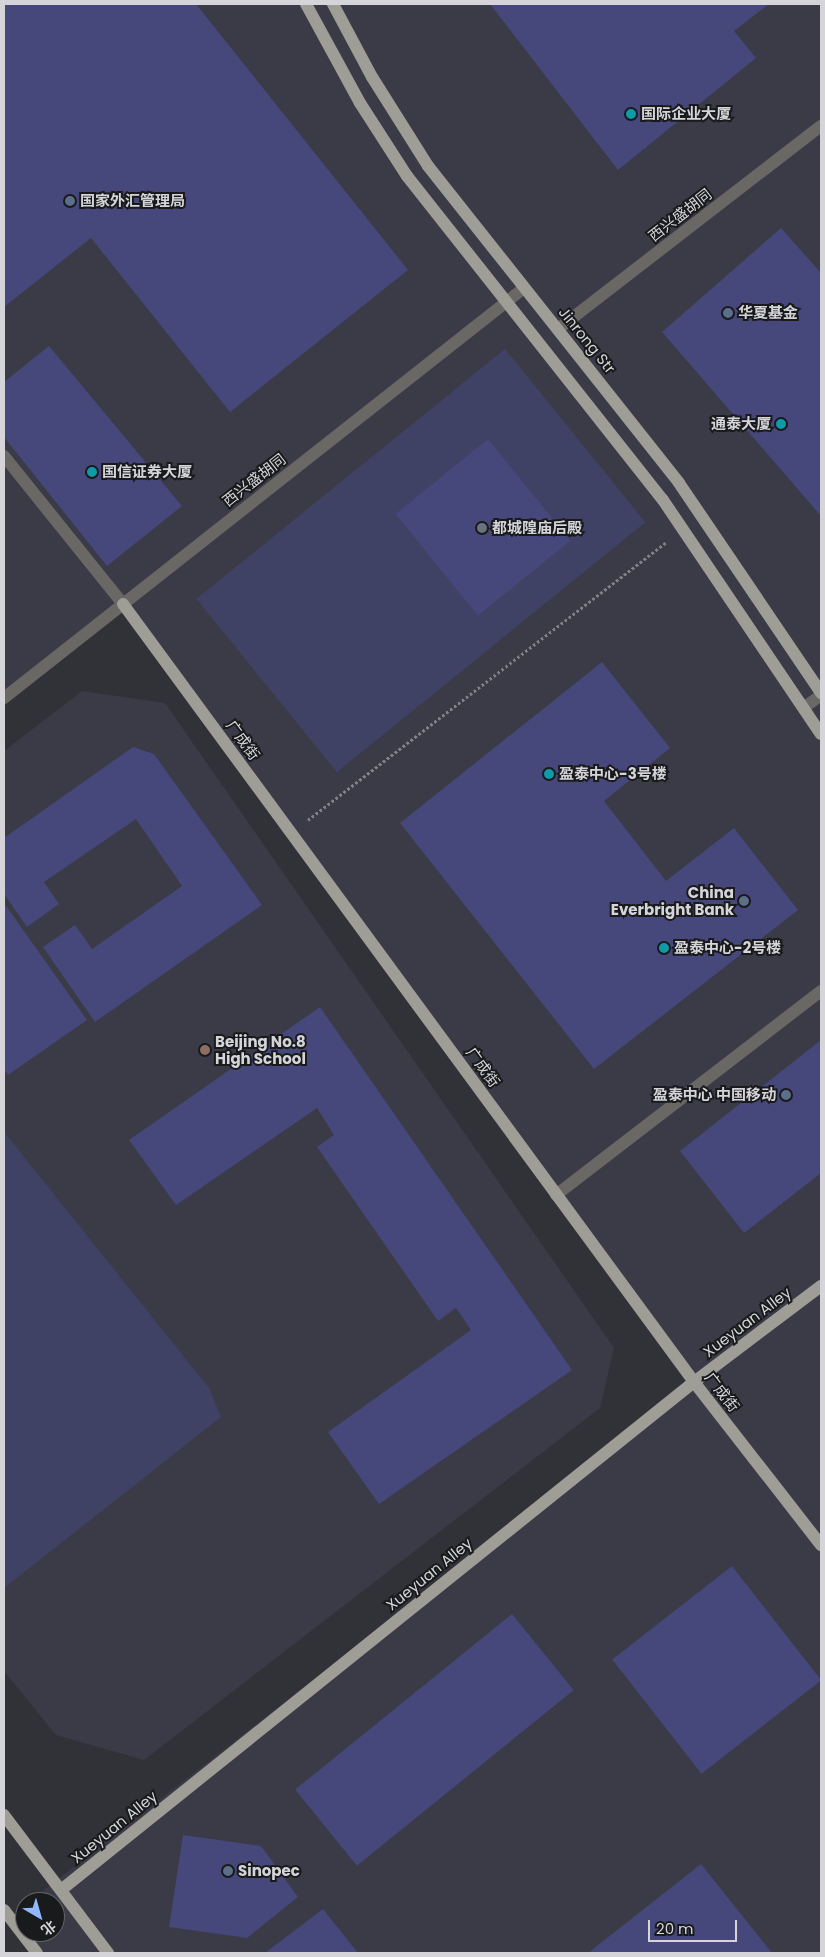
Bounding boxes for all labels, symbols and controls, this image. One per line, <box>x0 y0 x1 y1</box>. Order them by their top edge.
place label: 国际企业大厦 <box>641 105 731 123</box>
marker: 国际企业大厦 <box>625 108 637 120</box>
street label: 西兴盛胡同 <box>645 185 715 245</box>
place label: 国家外汇管理局 <box>80 192 185 210</box>
marker: 国家外汇管理局 <box>64 195 76 207</box>
street label: Jinrong Str <box>555 303 619 377</box>
place label: 华夏基金 <box>738 304 798 322</box>
marker: 华夏基金 <box>722 307 734 319</box>
place label: 通泰大厦 <box>711 415 771 433</box>
marker: 通泰大厦 <box>775 418 787 430</box>
street label: 西兴盛胡同 <box>219 450 289 510</box>
place label: 国信证券大厦 <box>102 463 192 481</box>
marker: 国信证券大厦 <box>86 466 98 478</box>
place label: 都城隍庙后殿 <box>492 519 582 537</box>
marker: 都城隍庙后殿 <box>476 522 488 534</box>
street label: 广成街 <box>222 717 264 763</box>
place label: 盈泰中心-3号楼 <box>559 765 667 783</box>
marker: 盈泰中心-3号楼 <box>543 768 555 780</box>
place label: China Everbright Bank <box>611 883 734 918</box>
marker: China Everbright Bank <box>738 895 750 907</box>
place label: 盈泰中心-2号楼 <box>674 939 781 957</box>
marker: 盈泰中心-2号楼 <box>658 942 670 954</box>
place label: Beijing No.8 High School <box>215 1032 306 1067</box>
marker: Beijing No.8 High School <box>199 1044 211 1056</box>
street label: 广成街 <box>462 1044 504 1090</box>
place label: 盈泰中心 中国移动 <box>653 1086 776 1104</box>
marker: 盈泰中心 中国移动 <box>780 1089 792 1101</box>
street label: Xueyuan Alley <box>700 1283 794 1361</box>
street label: 广成街 <box>701 1369 743 1415</box>
street label: Xueyuan Alley <box>382 1534 476 1614</box>
street label: Xueyuan Alley <box>67 1787 161 1867</box>
place label: Sinopec <box>238 1862 300 1880</box>
marker: Sinopec <box>222 1865 234 1877</box>
north arrow <box>15 1892 65 1942</box>
scale bar <box>650 1910 739 1942</box>
text: 北 <box>37 1916 60 1940</box>
text: 20 m <box>656 1918 694 1939</box>

